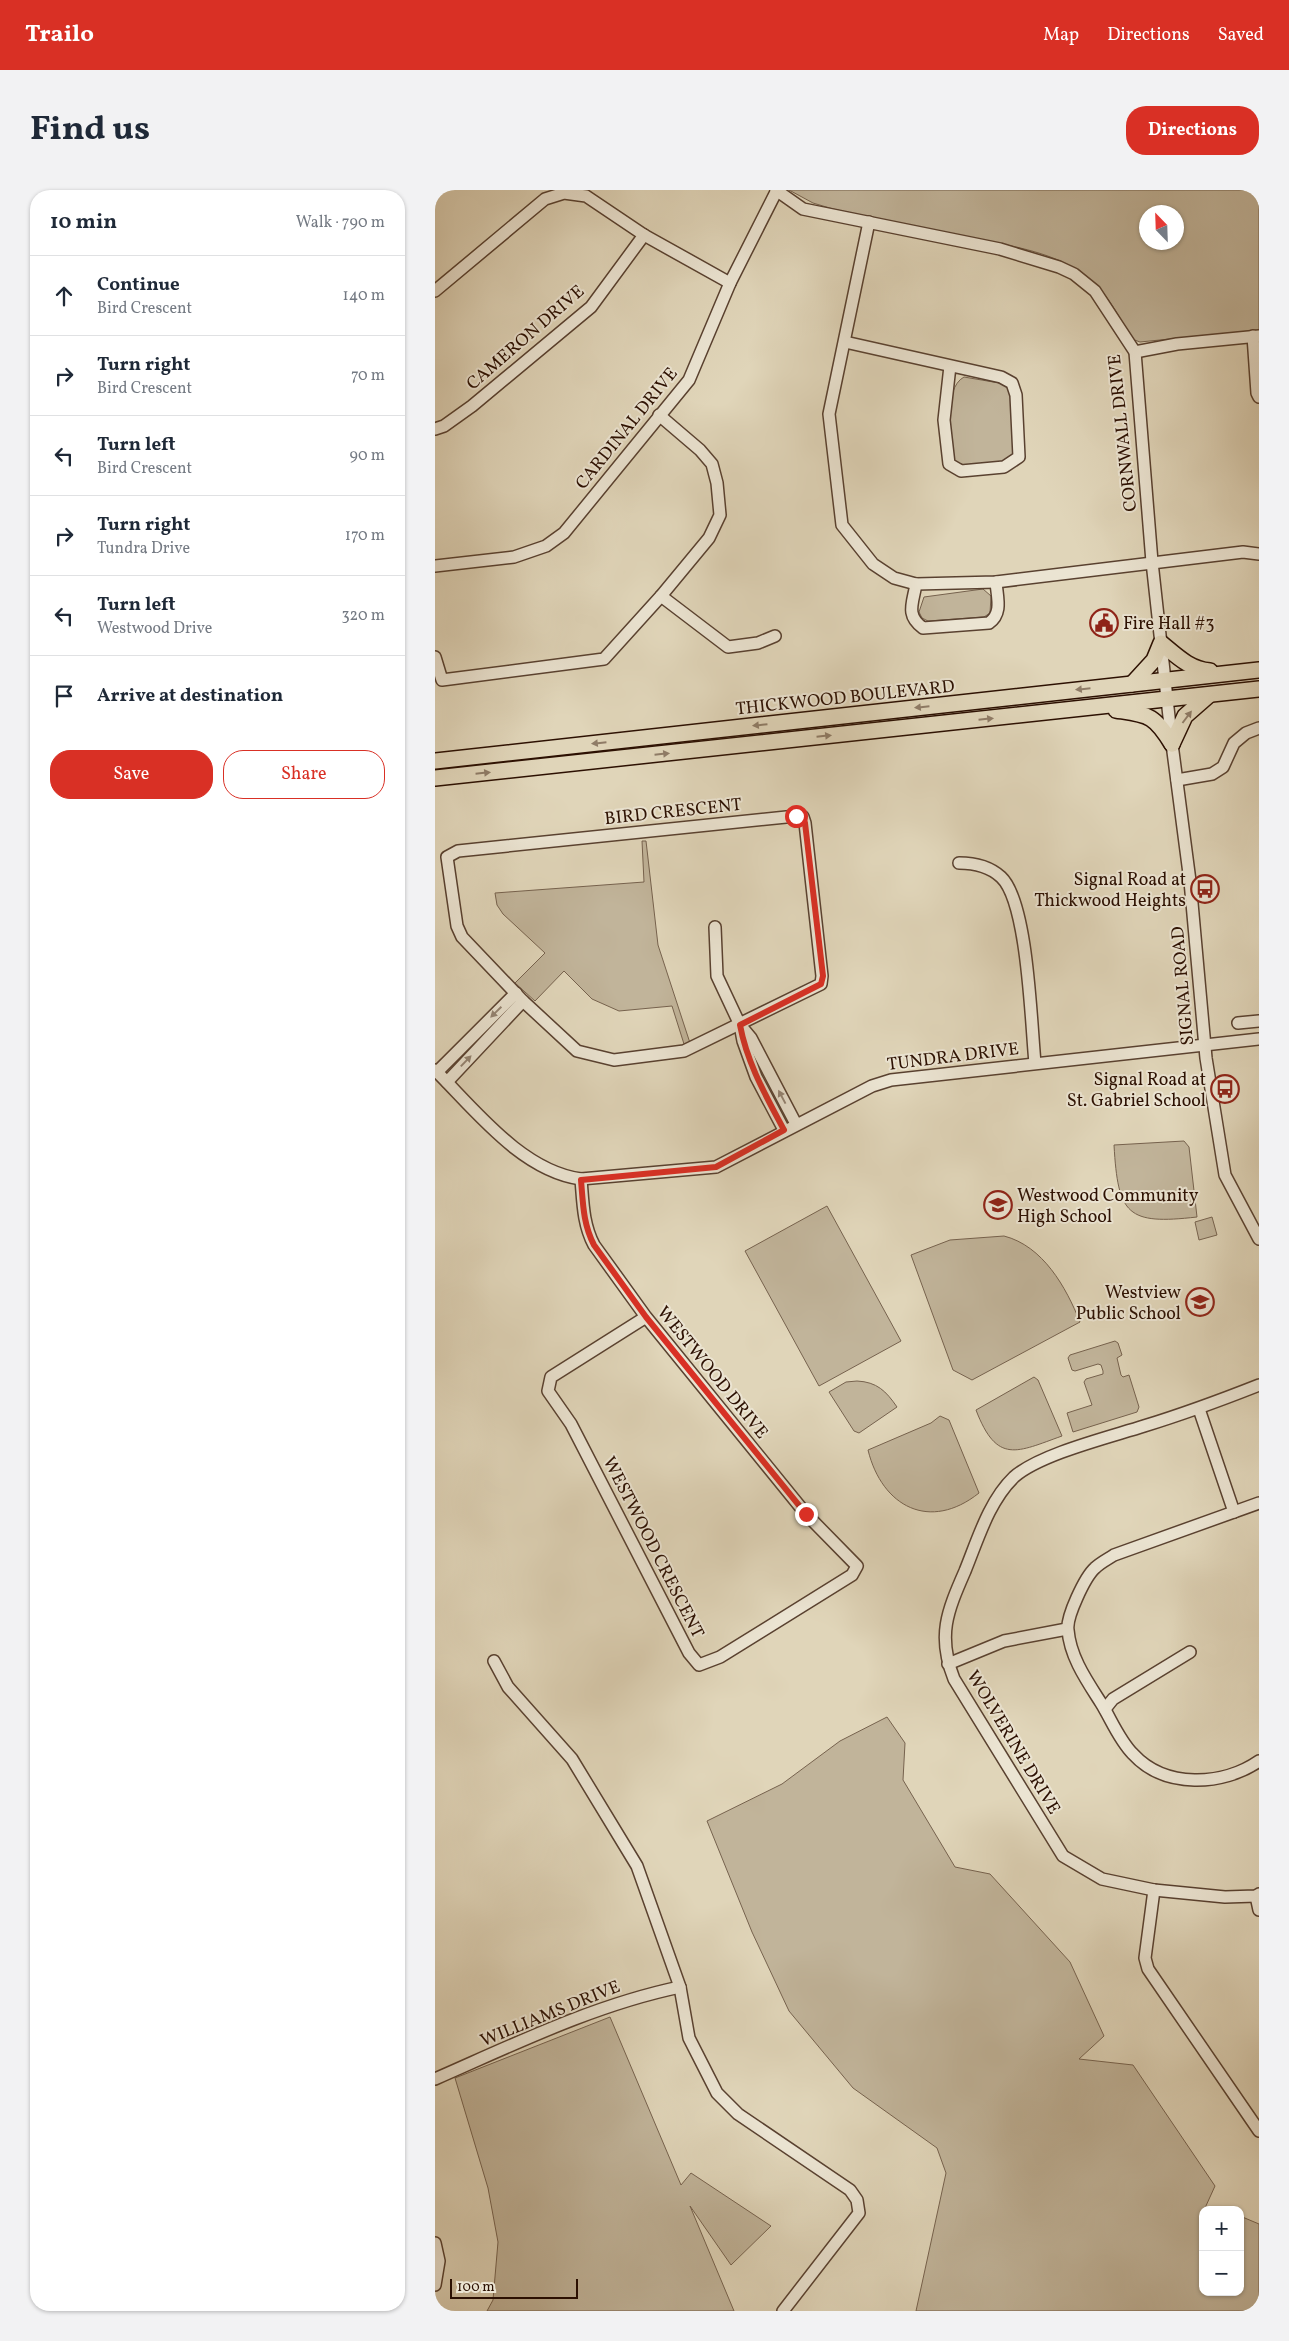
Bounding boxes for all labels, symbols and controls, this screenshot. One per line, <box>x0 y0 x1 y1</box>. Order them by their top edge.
text: Trailo <box>25 18 94 52</box>
text: Map <box>1043 23 1079 48</box>
text: Directions <box>1107 23 1190 48</box>
text: Saved <box>1218 23 1264 48</box>
text: Find us <box>30 106 150 154</box>
button: Directions <box>1126 106 1259 155</box>
north arrow <box>1139 205 1184 250</box>
text: 10 min <box>50 208 117 237</box>
text: Walk · 790 m <box>296 212 385 234</box>
text: Continue <box>97 272 180 298</box>
street label: CAMERON DRIVE <box>462 280 591 396</box>
icon: ahead <box>50 282 78 310</box>
text: 140 m <box>343 285 385 307</box>
text: Bird Crescent <box>97 298 192 320</box>
text: Turn right <box>97 352 190 378</box>
street label: CORNWALL DRIVE <box>1103 353 1144 513</box>
icon: right <box>50 362 78 390</box>
street label: CARDINAL DRIVE <box>570 363 684 495</box>
text: 70 m <box>351 365 385 387</box>
text: Bird Crescent <box>97 378 192 400</box>
text: Turn left <box>97 432 176 458</box>
icon: left <box>50 442 78 470</box>
text: 90 m <box>349 445 385 467</box>
text: Bird Crescent <box>97 458 192 480</box>
text: Turn right <box>97 512 190 538</box>
icon: right <box>50 522 78 550</box>
text: 170 m <box>345 525 385 547</box>
text: Tundra Drive <box>97 538 190 560</box>
text: Turn left <box>97 592 176 618</box>
icon: left <box>50 602 78 630</box>
text: 320 m <box>341 605 385 627</box>
public building icon: Fire Hall #3 <box>1089 608 1119 638</box>
place label: Fire Hall #3 <box>1123 612 1214 637</box>
text: Westwood Drive <box>97 618 212 640</box>
street label: THICKWOOD BOULEVARD <box>735 675 956 722</box>
icon: arrive <box>50 682 78 710</box>
text: Arrive at destination <box>97 683 283 709</box>
one-way arrow <box>1075 685 1091 693</box>
one-way arrow <box>914 703 930 711</box>
one-way arrow <box>1181 711 1192 724</box>
one-way arrow <box>978 715 994 723</box>
one-way arrow <box>752 721 768 729</box>
one-way arrow <box>816 732 832 740</box>
one-way arrow <box>591 739 607 747</box>
button: Save <box>50 750 213 799</box>
button: Share <box>223 750 385 799</box>
one-way arrow <box>655 750 671 758</box>
one-way arrow <box>476 769 492 777</box>
street label: BIRD CRESCENT <box>603 793 744 832</box>
route start <box>785 805 808 828</box>
place label: Signal Road at Thickwood Heights <box>1034 868 1186 914</box>
bus stop icon: Signal Road at Thickwood Heights <box>1190 874 1220 904</box>
street label: SIGNAL ROAD <box>1166 925 1201 1047</box>
one-way arrow <box>490 1006 502 1018</box>
street label: TUNDRA DRIVE <box>886 1037 1021 1078</box>
one-way arrow <box>460 1056 472 1068</box>
place label: Signal Road at St. Gabriel School <box>1067 1068 1206 1114</box>
bus stop icon: Signal Road at St. Gabriel School <box>1210 1074 1240 1104</box>
one-way arrow <box>778 1090 786 1105</box>
place label: Westwood Community High School <box>1017 1184 1199 1230</box>
school or university icon: Westwood Community High School <box>983 1190 1013 1220</box>
place label: Westview Public School <box>1076 1281 1181 1327</box>
school or university icon: Westview Public School <box>1185 1287 1215 1317</box>
street label: WESTWOOD DRIVE <box>650 1301 773 1445</box>
street label: WESTWOOD CRESCENT <box>596 1453 710 1643</box>
route end <box>795 1503 818 1526</box>
street label: WOLVERINE DRIVE <box>960 1666 1066 1820</box>
street label: WILLIAMS DRIVE <box>477 1975 624 2054</box>
map controls <box>1199 2206 1244 2296</box>
button: + <box>1199 2206 1244 2251</box>
button: − <box>1199 2251 1244 2296</box>
scale bar <box>450 2276 577 2299</box>
text: 100 m <box>457 2278 495 2297</box>

